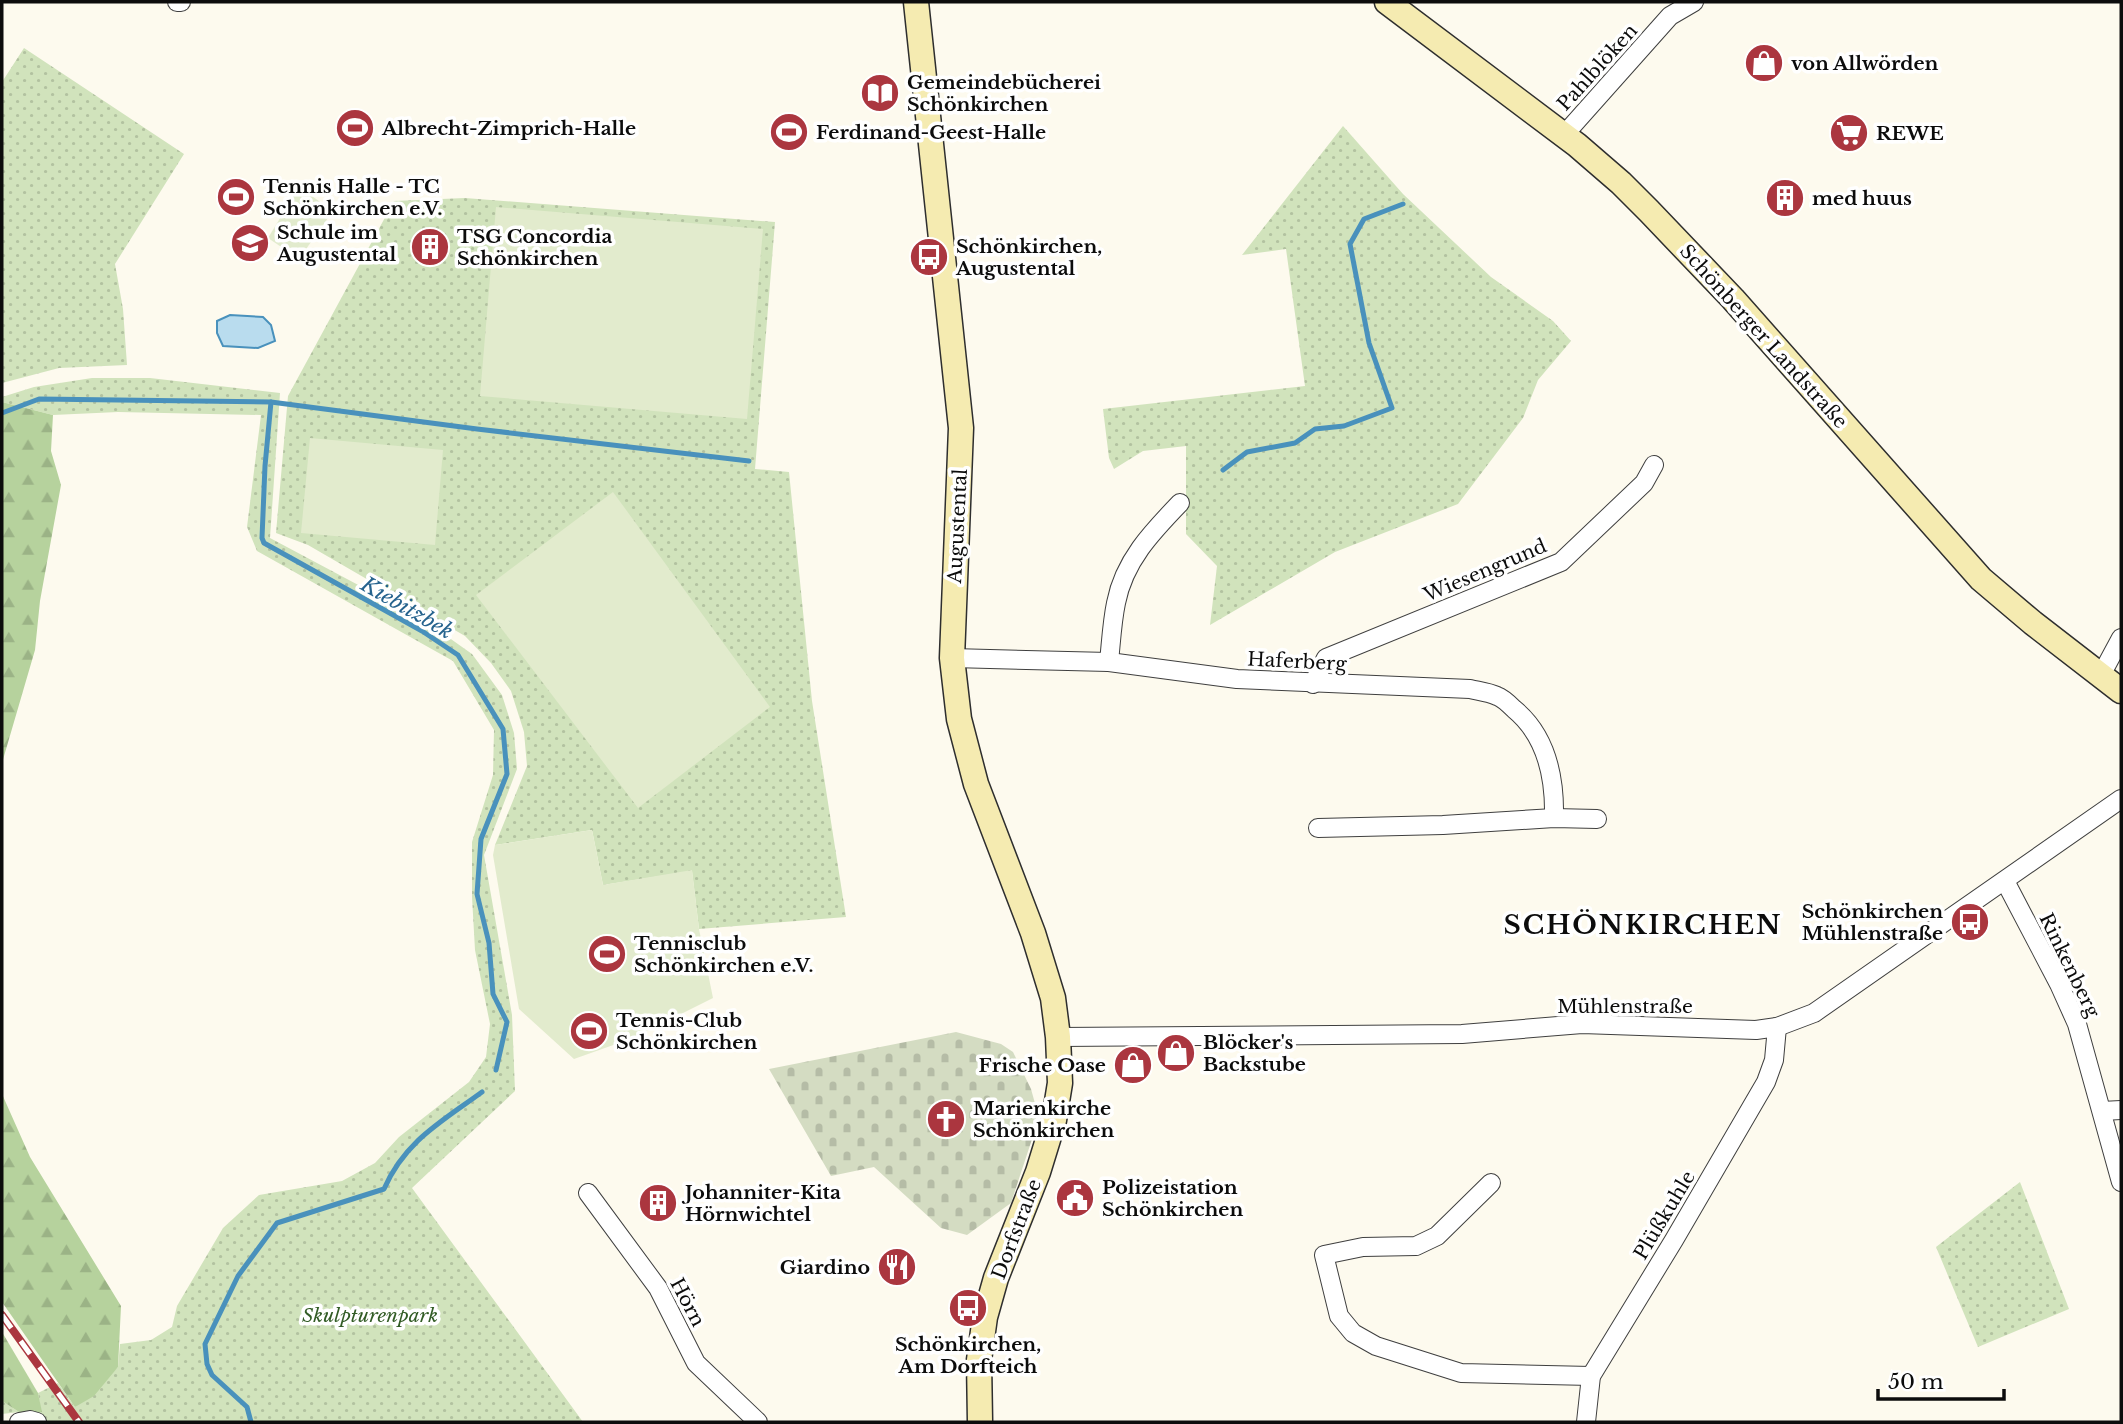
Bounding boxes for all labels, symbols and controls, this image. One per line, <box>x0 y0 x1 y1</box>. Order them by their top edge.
street label: Pahlblöken <box>1552 19 1642 115</box>
shop icon: von Allwörden <box>1743 42 1785 84</box>
place label: von Allwörden <box>1791 52 1939 75</box>
place label: Gemeindebücherei Schönkirchen <box>907 71 1101 116</box>
library icon: Gemeindebücherei Schönkirchen <box>859 72 901 114</box>
sports icon: Albrecht-Zimprich-Halle <box>334 107 376 149</box>
sports icon: Ferdinand-Geest-Halle <box>768 111 810 153</box>
supermarket icon: REWE <box>1828 112 1870 154</box>
place label: Albrecht-Zimprich-Halle <box>381 117 636 140</box>
place label: Ferdinand-Geest-Halle <box>816 121 1046 144</box>
place label: REWE <box>1876 122 1944 145</box>
place label: Tennis Halle - TC Schönkirchen e.V. <box>263 175 442 220</box>
sports icon: Tennis Halle - TC Schönkirchen e.V. <box>215 176 257 218</box>
building icon: med huus <box>1764 177 1806 219</box>
place label: med huus <box>1812 187 1912 210</box>
place label: Schule im Augustental <box>276 221 397 266</box>
school or university icon: Schule im Augustental <box>229 222 271 264</box>
place label: TSG Concordia Schönkirchen <box>457 225 612 270</box>
building icon: TSG Concordia Schönkirchen <box>409 226 451 268</box>
place label: Schönkirchen, Augustental <box>955 235 1102 280</box>
bus stop icon: Schönkirchen, Augustental <box>908 236 950 278</box>
street label: Schönberger Landstraße <box>1675 240 1852 433</box>
street label: Augustental <box>943 468 972 585</box>
street label: Wiesengrund <box>1419 534 1550 607</box>
water label: Kiebitzbek <box>355 571 458 645</box>
street label: Haferberg <box>1247 647 1348 676</box>
place label: Schönkirchen Mühlenstraße <box>1802 900 1943 945</box>
bus stop icon: Schönkirchen Mühlenstraße <box>1949 901 1991 943</box>
district label: SCHÖNKIRCHEN <box>1503 909 1783 941</box>
street label: Rinkenberg <box>2034 909 2105 1022</box>
place label: Tennisclub Schönkirchen e.V. <box>634 932 813 977</box>
sports icon: Tennisclub Schönkirchen e.V. <box>586 933 628 975</box>
street label: Mühlenstraße <box>1557 995 1693 1018</box>
place label: Tennis-Club Schönkirchen <box>616 1009 757 1054</box>
sports icon: Tennis-Club Schönkirchen <box>568 1010 610 1052</box>
place label: Blöcker's Backstube <box>1203 1031 1306 1076</box>
shop icon: Blöcker's Backstube <box>1155 1032 1197 1074</box>
shop icon: Frische Oase <box>1112 1044 1154 1086</box>
place label: Frische Oase <box>979 1054 1106 1077</box>
place label: Marienkirche Schönkirchen <box>973 1097 1114 1142</box>
church icon: Marienkirche Schönkirchen <box>925 1098 967 1140</box>
street label: Plüßkuhle <box>1629 1167 1700 1264</box>
street label: Dorfstraße <box>987 1176 1046 1282</box>
place label: Polizeistation Schönkirchen <box>1102 1176 1243 1221</box>
public building icon: Polizeistation Schönkirchen <box>1054 1177 1096 1219</box>
place label: Johanniter-Kita Hörnwichtel <box>681 1181 841 1226</box>
building icon: Johanniter-Kita Hörnwichtel <box>637 1182 679 1224</box>
restaurant icon: Giardino <box>876 1246 918 1288</box>
place label: Giardino <box>780 1256 870 1279</box>
street label: Hörn <box>665 1274 710 1330</box>
bus stop icon: Schönkirchen, Am Dorfteich <box>947 1287 989 1329</box>
park label: Skulpturenpark <box>302 1304 438 1327</box>
place label: Schönkirchen, Am Dorfteich <box>895 1333 1041 1378</box>
scale bar <box>1878 1358 2004 1402</box>
text: 50 m <box>1888 1369 1944 1395</box>

